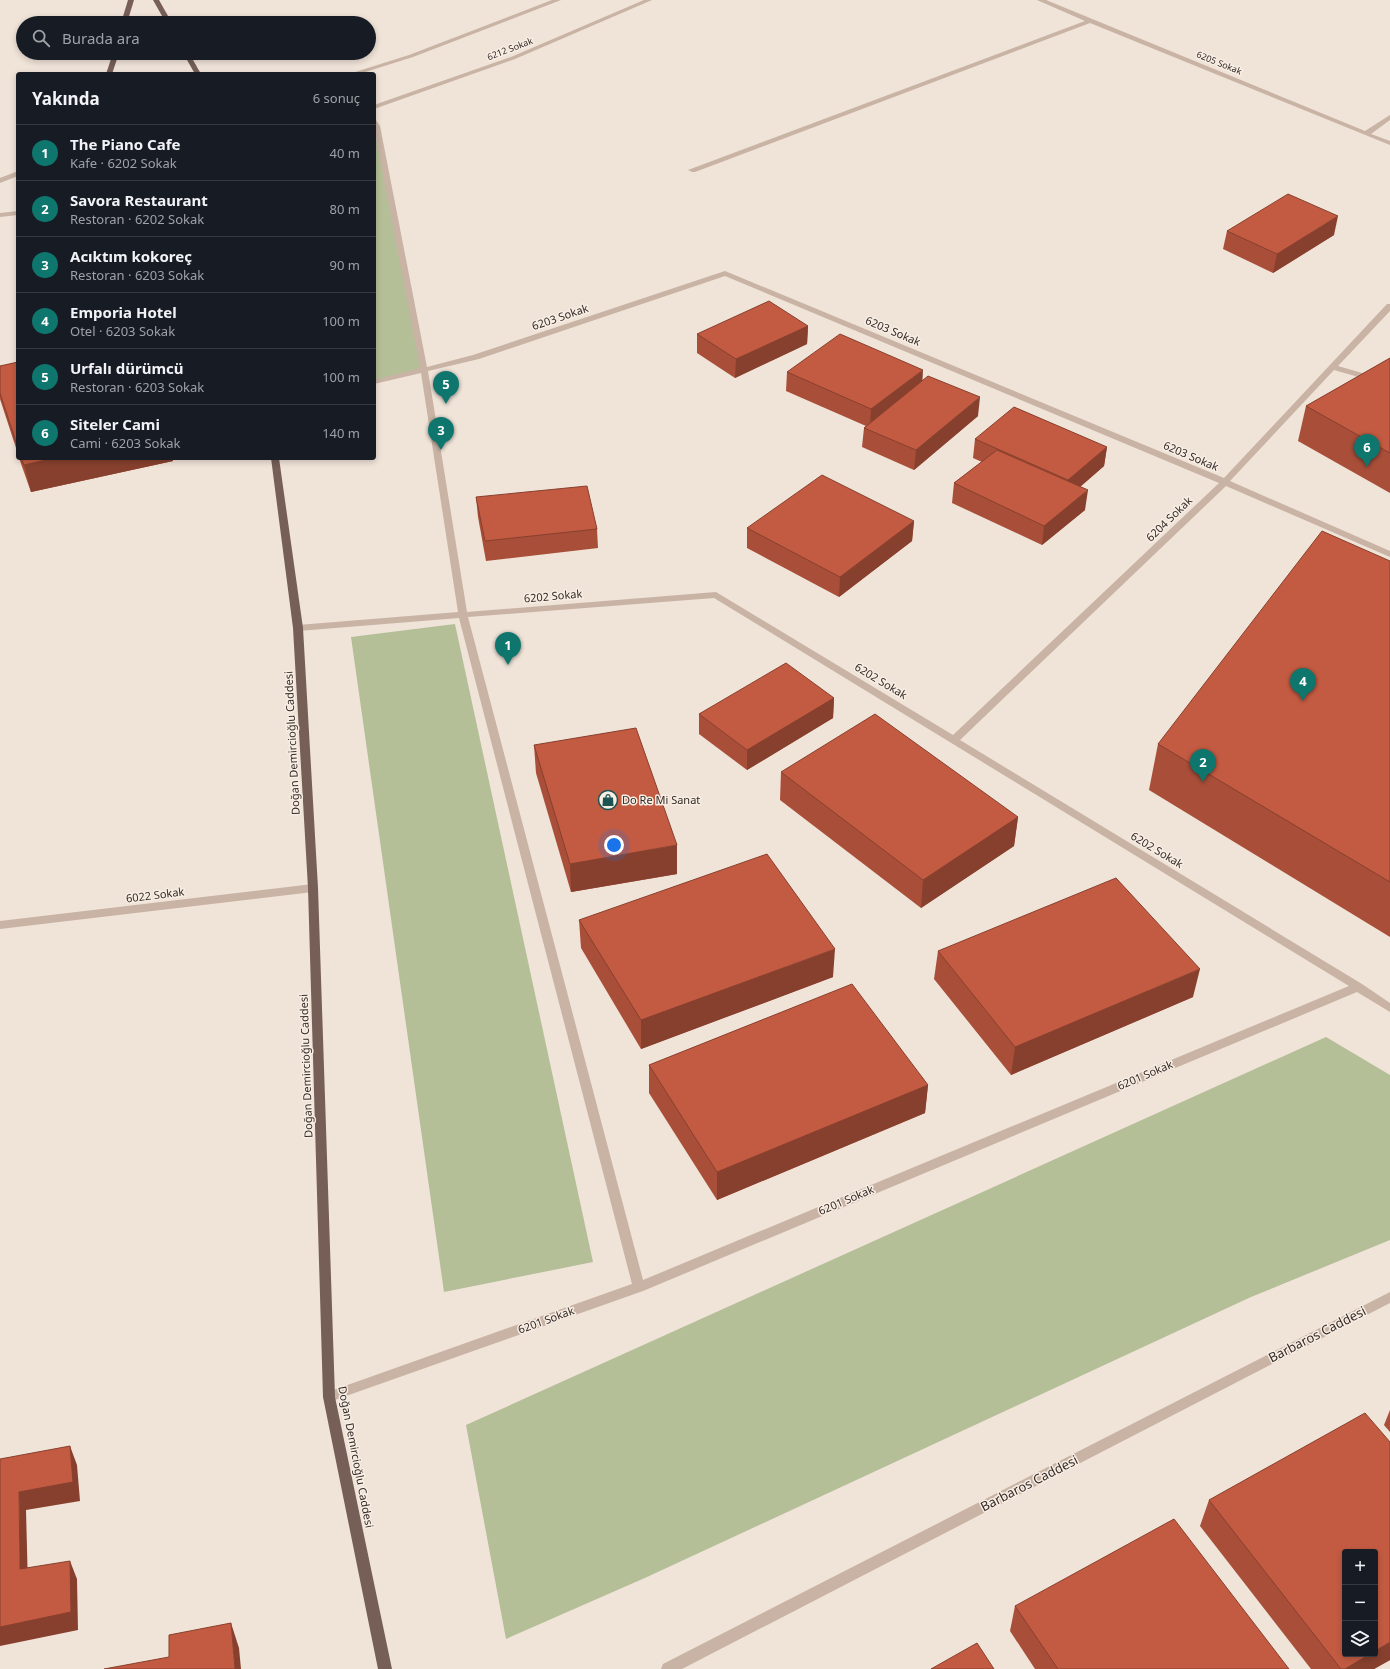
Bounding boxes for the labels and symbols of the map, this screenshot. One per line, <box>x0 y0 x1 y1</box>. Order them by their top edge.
street label: 6212 Sokak <box>485 34 535 63</box>
street label: 6205 Sokak <box>1195 48 1244 78</box>
street label: 6203 Sokak <box>530 300 590 333</box>
street label: 6203 Sokak <box>863 312 923 349</box>
pin: 5 <box>433 371 459 404</box>
pin: 3 <box>428 417 454 450</box>
pin: 6 <box>1354 434 1380 467</box>
street label: 6203 Sokak <box>1161 437 1221 474</box>
street label: 6204 Sokak <box>1142 493 1195 544</box>
street label: 6202 Sokak <box>523 585 583 606</box>
pin: 1 <box>495 632 521 665</box>
street label: 6202 Sokak <box>852 659 910 702</box>
pin: 4 <box>1290 668 1316 701</box>
street label: Doğan Demircioğlu Caddesi <box>280 671 303 815</box>
pin: 2 <box>1190 749 1216 782</box>
shop icon: Do Re Mi Sanat <box>597 789 619 811</box>
place label: Do Re Mi Sanat <box>622 792 700 807</box>
street label: 6202 Sokak <box>1128 828 1186 871</box>
your location <box>604 835 624 855</box>
street label: 6022 Sokak <box>125 883 185 906</box>
street label: Doğan Demircioğlu Caddesi <box>295 994 316 1138</box>
street label: 6201 Sokak <box>1115 1056 1175 1093</box>
street label: 6201 Sokak <box>816 1181 876 1218</box>
street label: 6201 Sokak <box>516 1302 576 1337</box>
street label: Barbaros Caddesi <box>1265 1302 1369 1366</box>
street label: Doğan Demircioğlu Caddesi <box>335 1385 378 1529</box>
street label: Barbaros Caddesi <box>977 1451 1081 1515</box>

